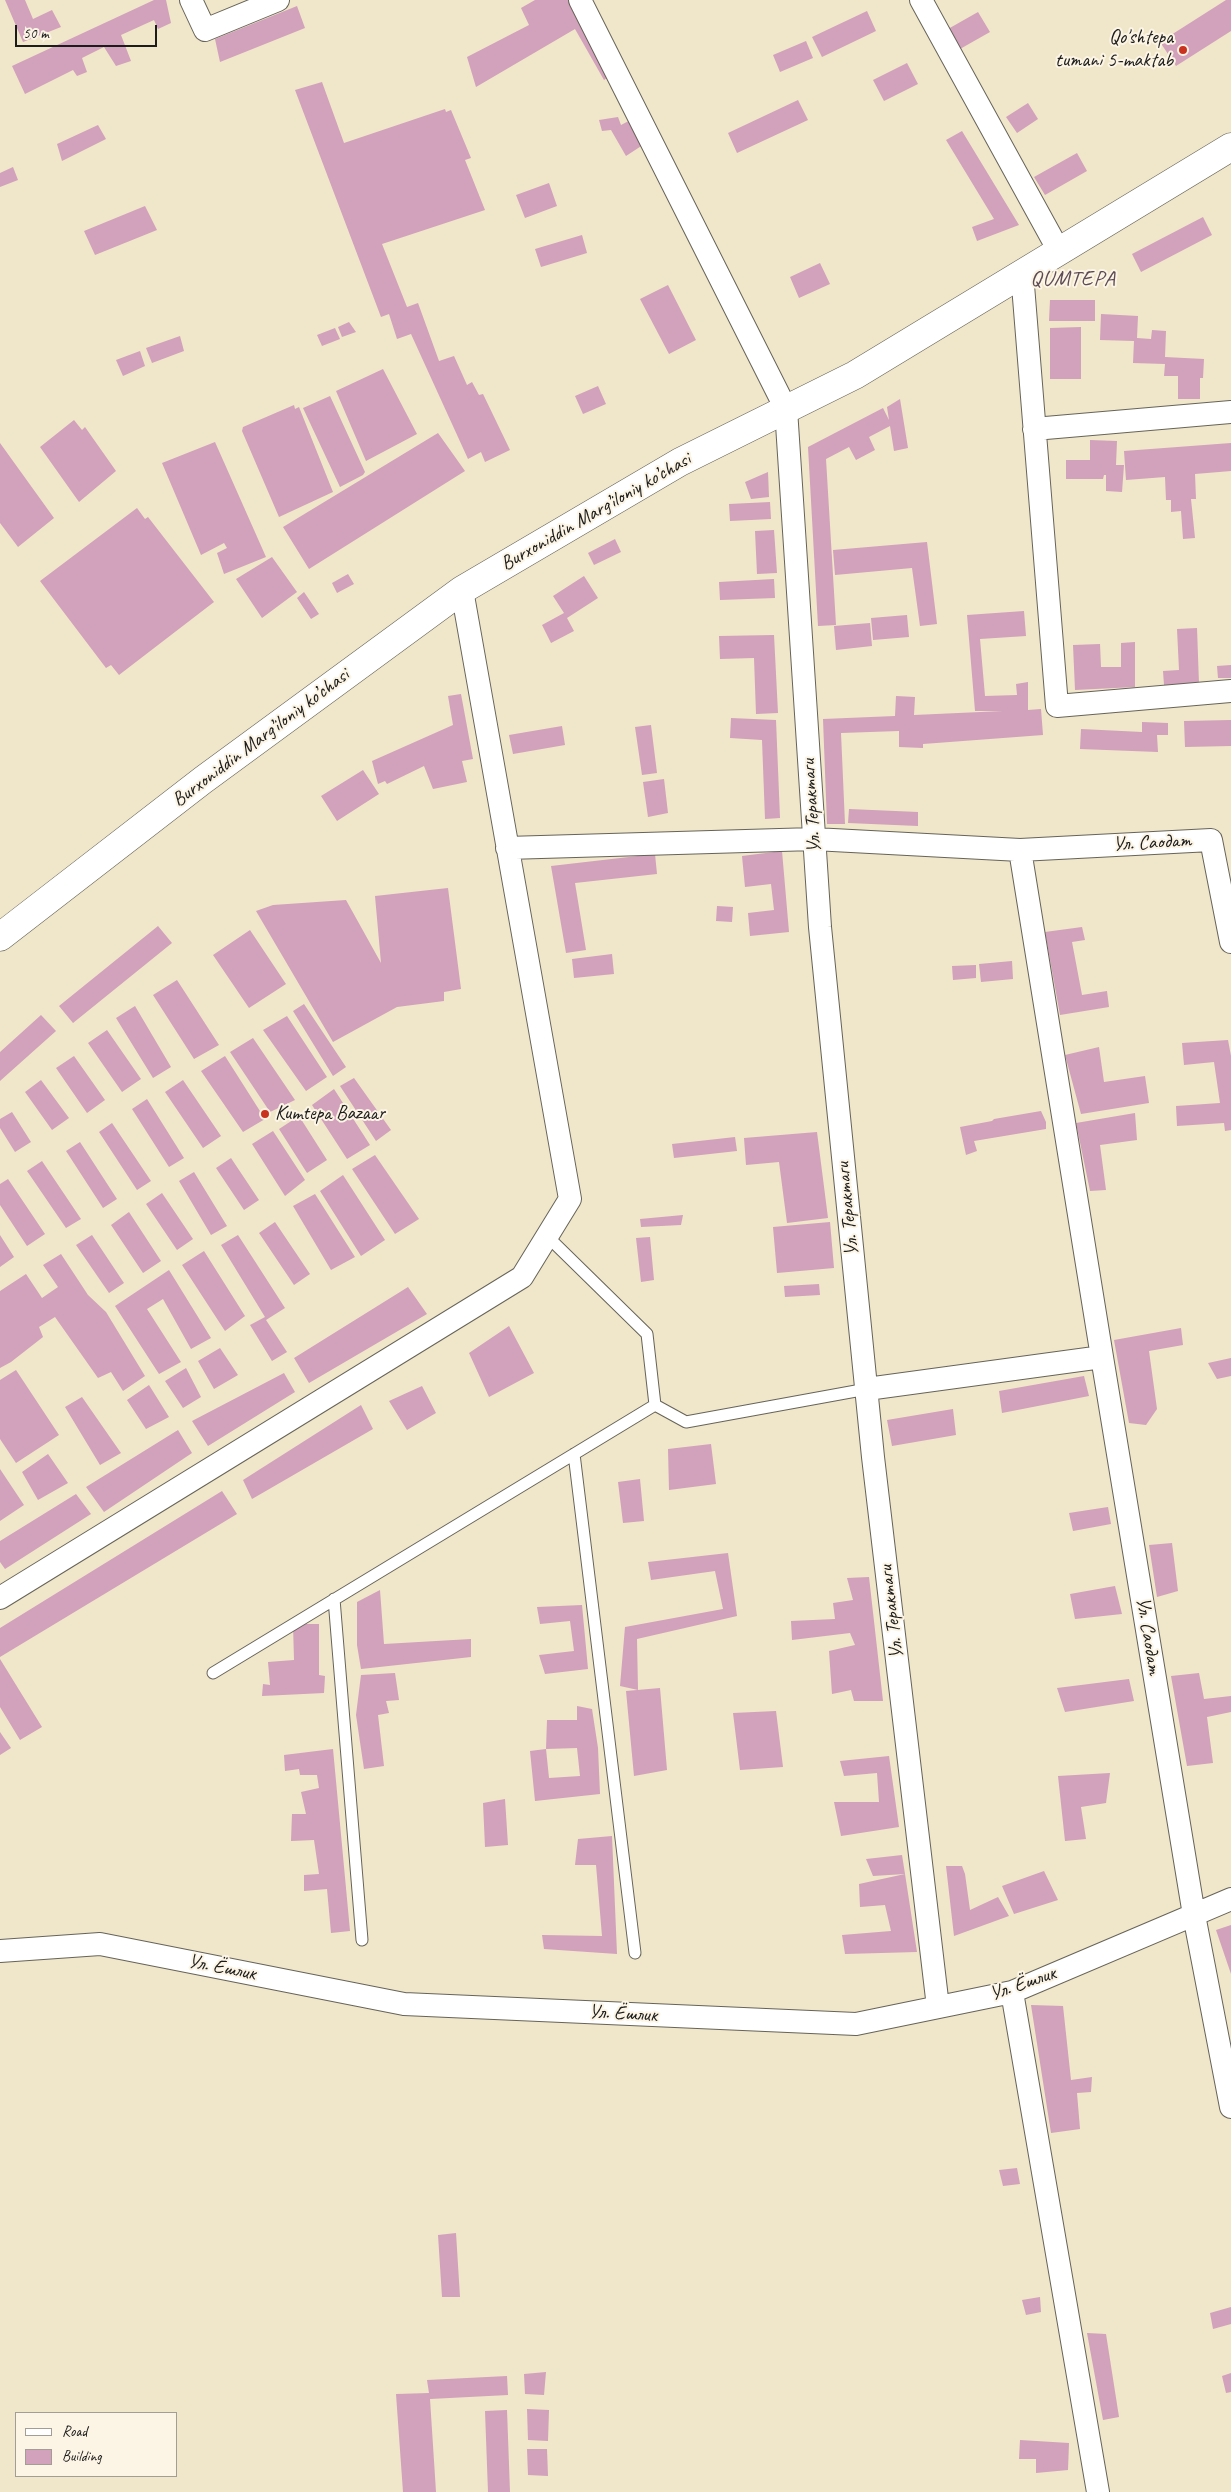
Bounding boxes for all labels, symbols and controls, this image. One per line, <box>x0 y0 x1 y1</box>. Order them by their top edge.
scale bar <box>18 15 160 47</box>
text: 50 m <box>23 24 49 43</box>
place label: Qo'shtepa tumani 5-maktab <box>1055 26 1173 73</box>
marker: Qo'shtepa tumani 5-maktab <box>1177 44 1189 56</box>
district label: QUMTEPA <box>1029 266 1117 292</box>
street label: Burxoniddin Marg’iloniy ko’chasi <box>497 448 695 576</box>
street label: Burxoniddin Marg’iloniy ko’chasi <box>168 664 354 812</box>
street label: Ул. Терактаги <box>797 758 827 854</box>
street label: Ул. Саодат <box>1112 829 1192 857</box>
place label: Kumtepa Bazaar <box>275 1102 385 1126</box>
marker: Kumtepa Bazaar <box>259 1108 271 1120</box>
street label: Ул. Терактаги <box>831 1161 865 1257</box>
street label: Ул. Терактаги <box>874 1564 910 1660</box>
street label: Ул. Саодат <box>1130 1595 1166 1677</box>
street label: Ул. Ёшлик <box>186 1950 258 1986</box>
street label: Ул. Ёшлик <box>987 1961 1059 2007</box>
street label: Ул. Ёшлик <box>588 2000 658 2028</box>
legend <box>15 2412 178 2477</box>
text: Road <box>62 2422 87 2441</box>
text: Building <box>62 2447 101 2466</box>

